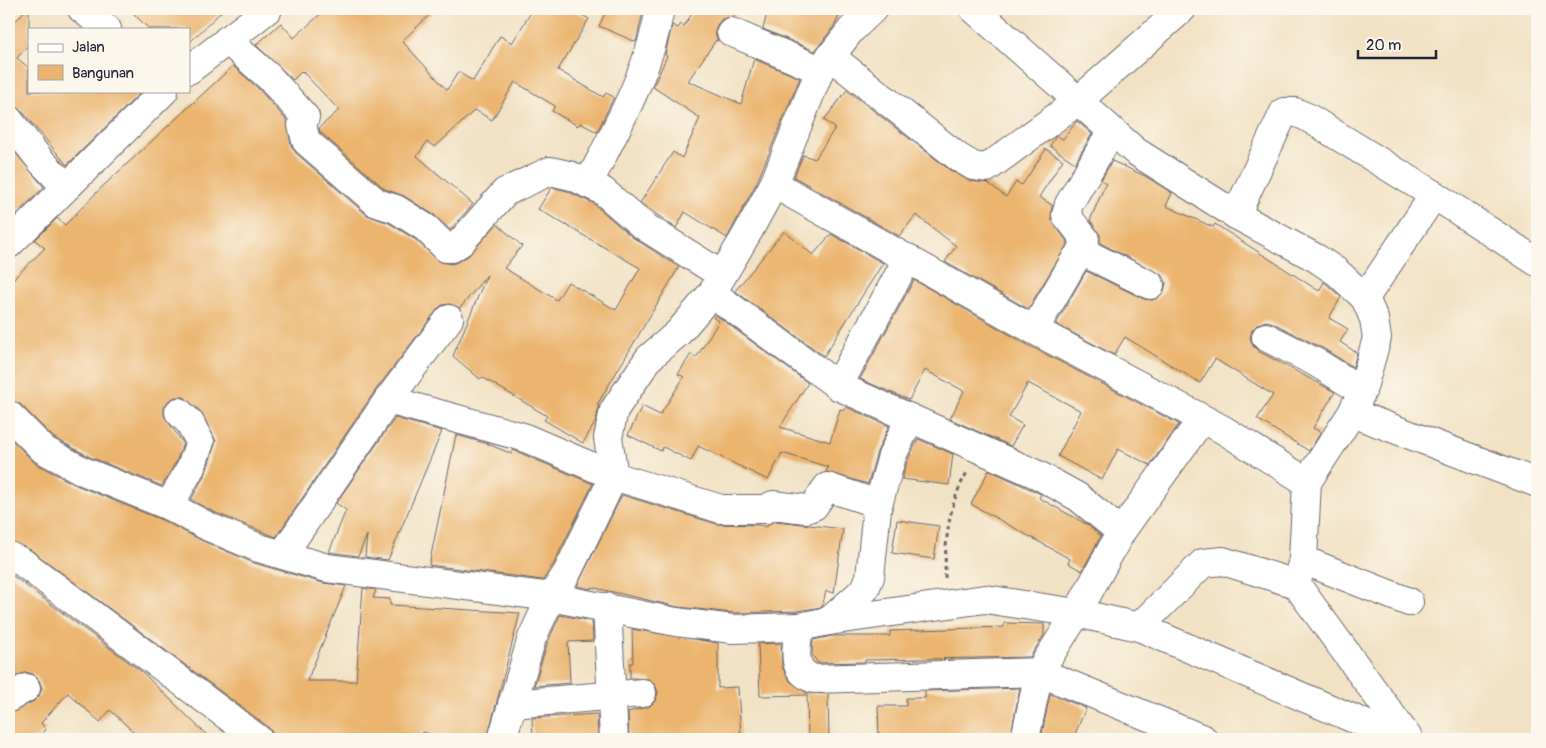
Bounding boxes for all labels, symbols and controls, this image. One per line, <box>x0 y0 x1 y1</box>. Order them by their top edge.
legend <box>28 28 190 92</box>
scale bar <box>1358 28 1436 60</box>
text: 20 m <box>1366 36 1401 55</box>
text: Jalan <box>72 38 105 57</box>
text: Bangunan <box>72 64 134 83</box>

